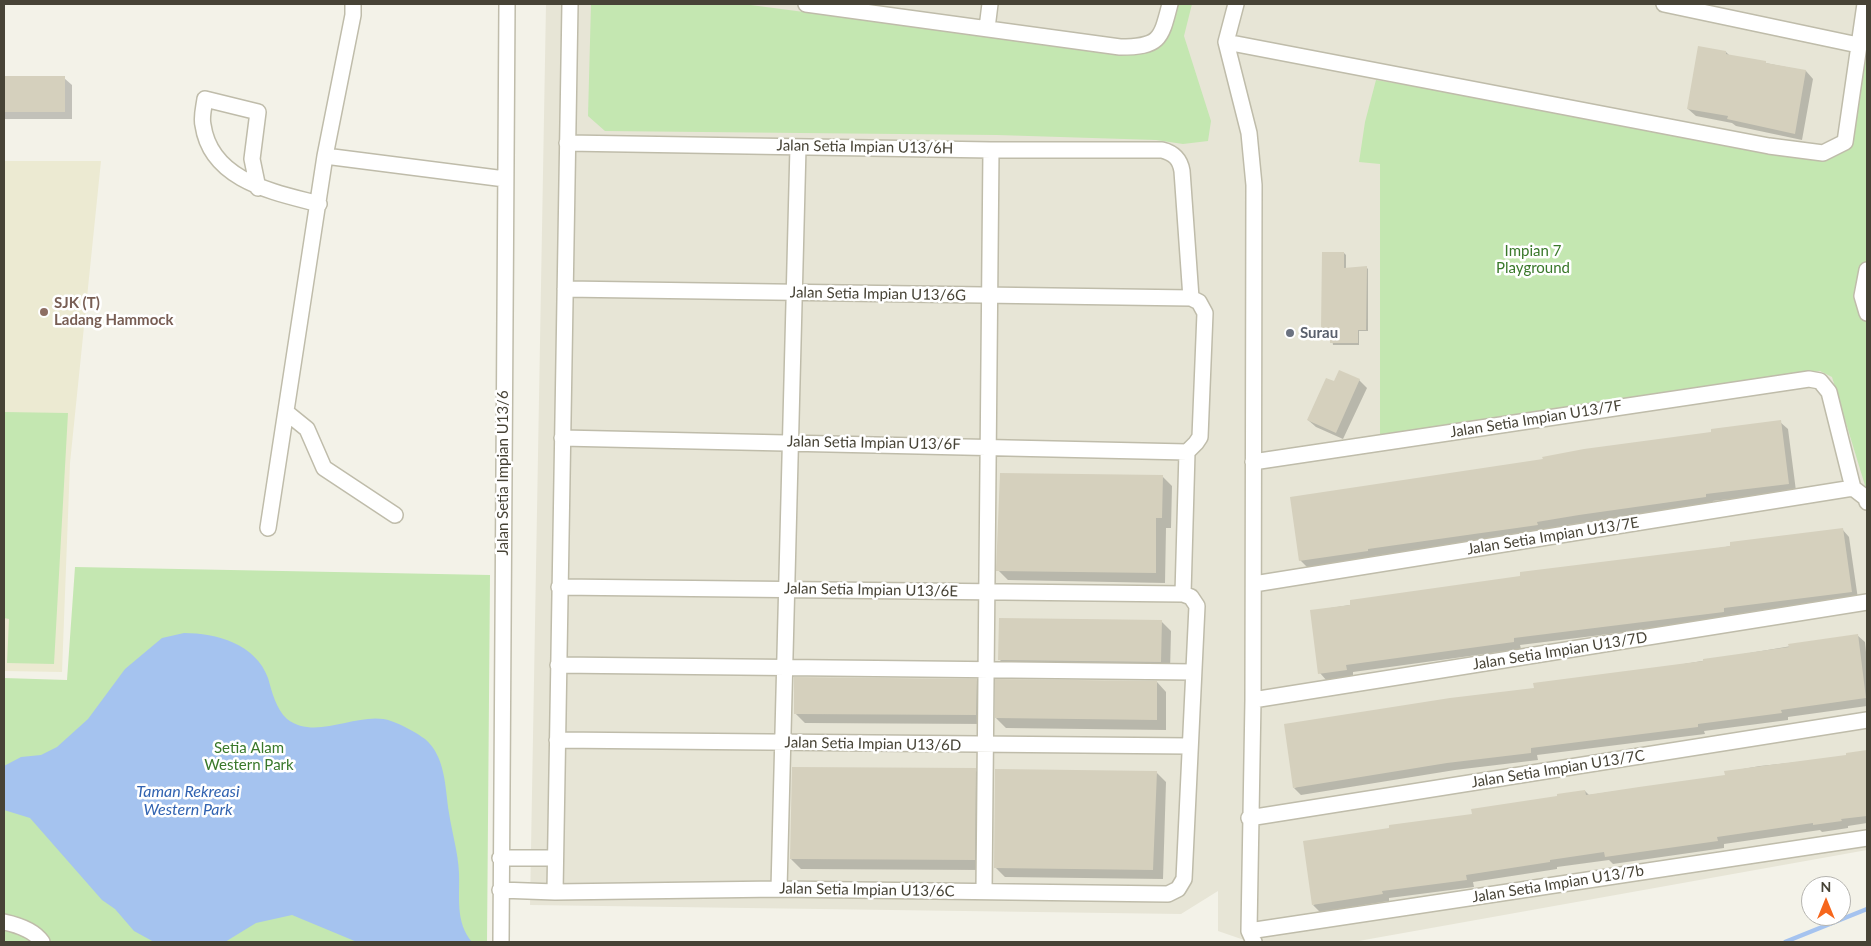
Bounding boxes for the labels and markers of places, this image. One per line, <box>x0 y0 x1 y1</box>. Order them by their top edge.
place label: SJK (T) Ladang Hammock <box>54 294 174 329</box>
marker: SJK (T) Ladang Hammock <box>38 306 50 318</box>
place label: Surau <box>1300 324 1338 342</box>
marker: Surau <box>1284 327 1296 339</box>

